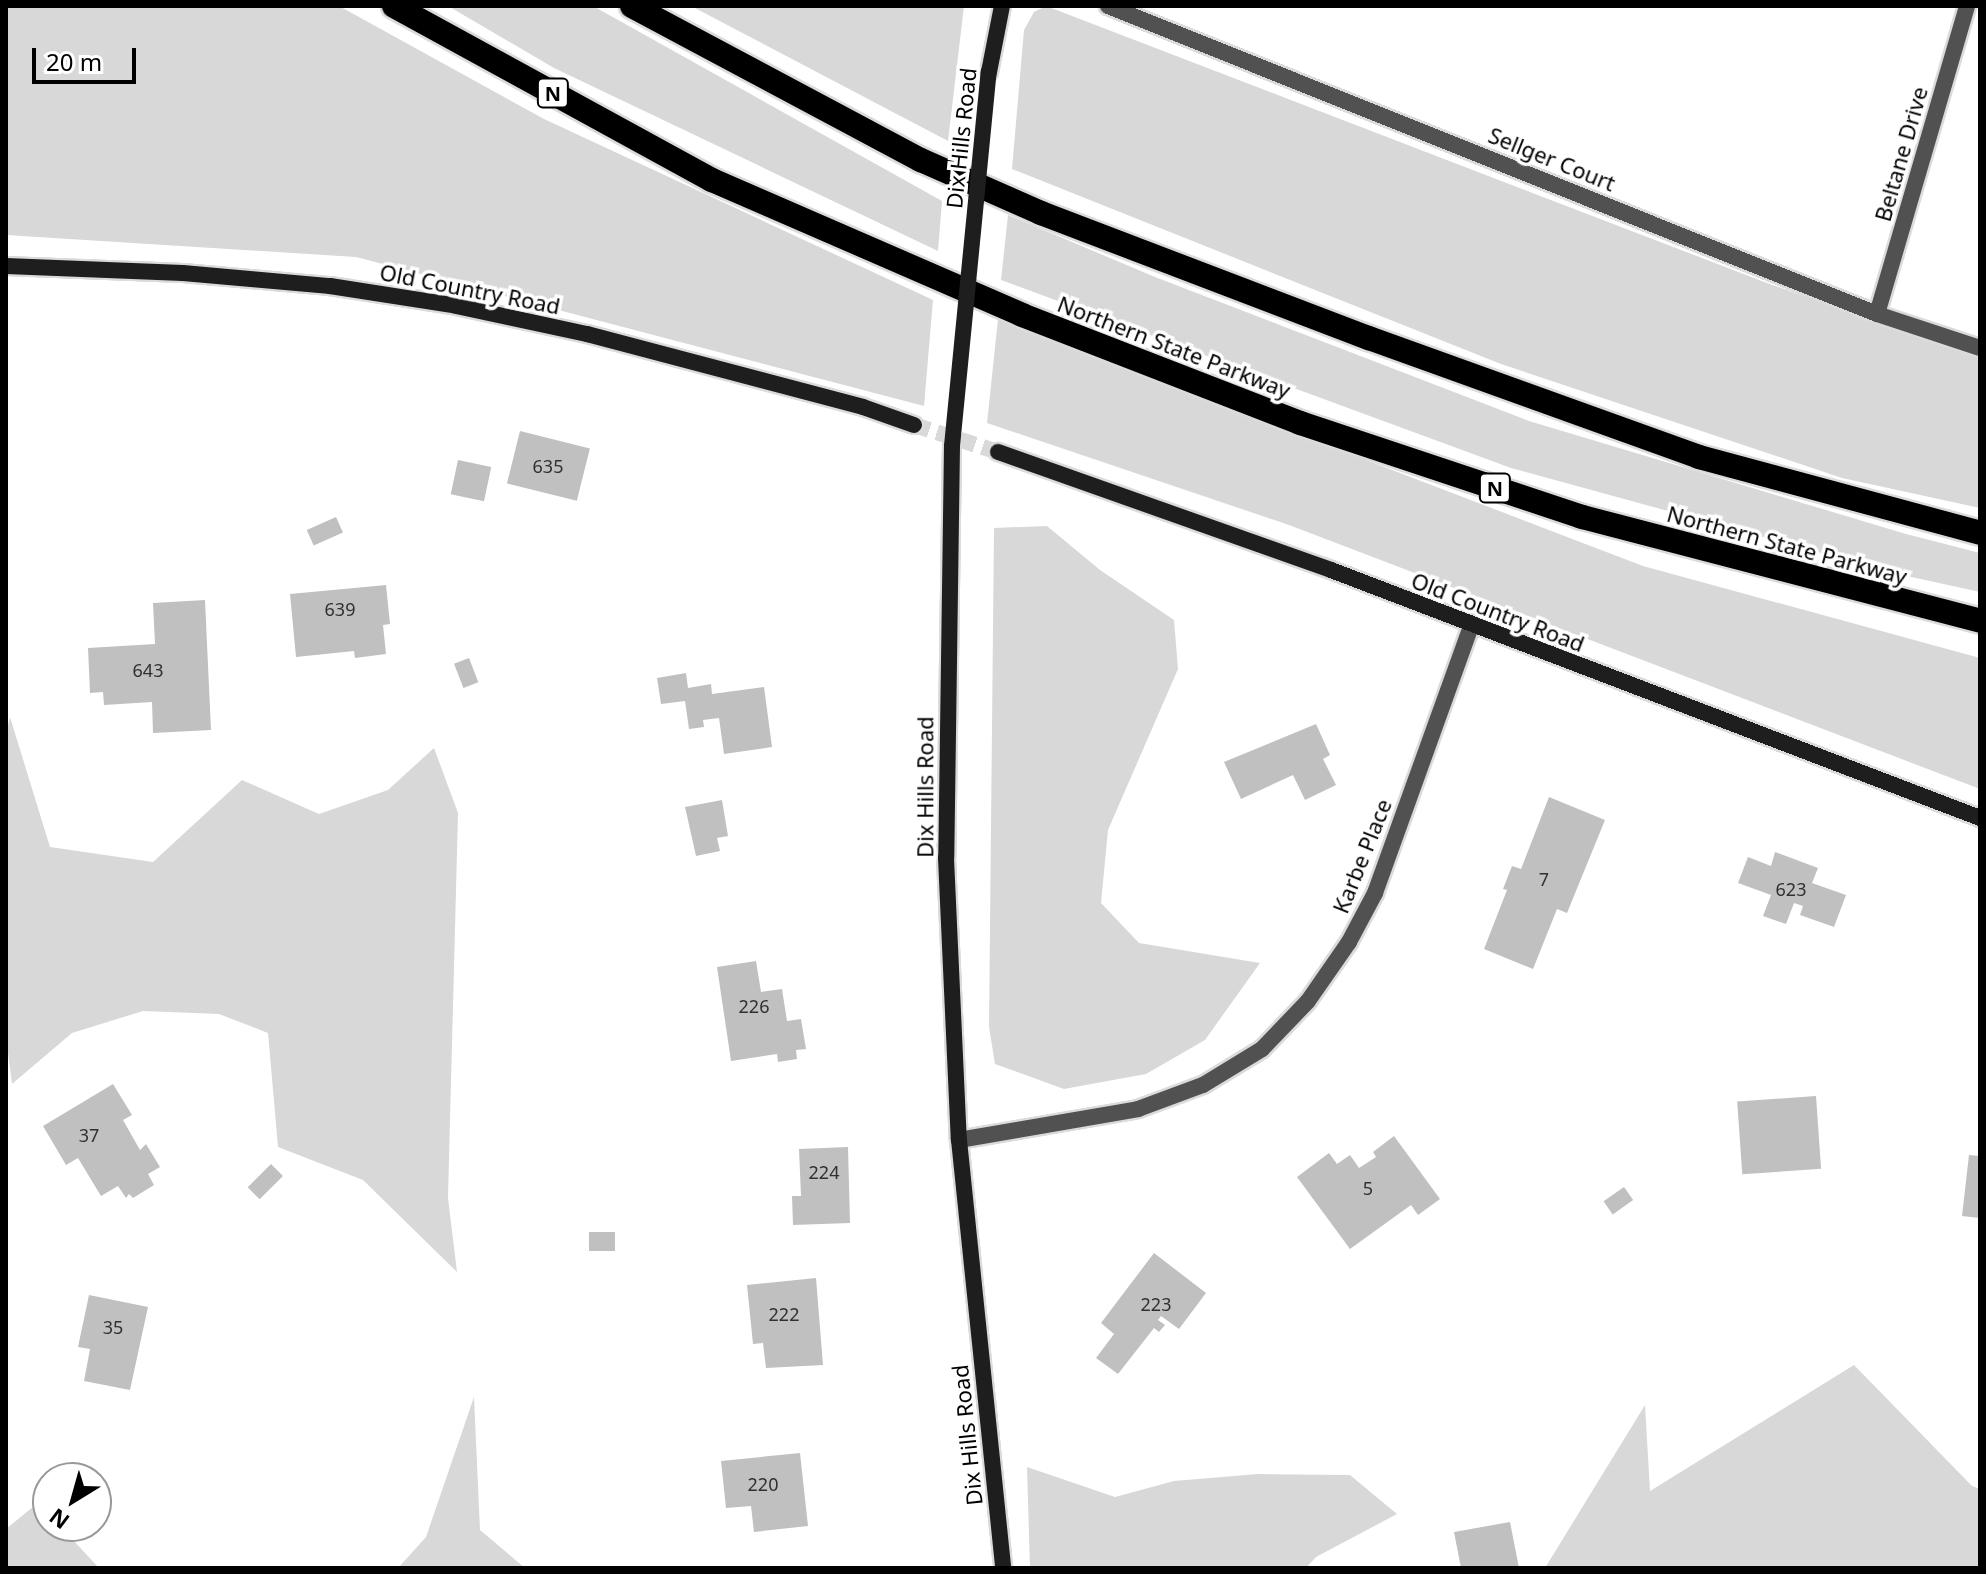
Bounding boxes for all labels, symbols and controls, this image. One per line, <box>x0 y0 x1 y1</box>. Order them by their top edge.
scale bar <box>36 32 140 82</box>
text: 20 m <box>46 45 102 78</box>
street label: Dix Hills Road <box>940 66 982 210</box>
road number: N <box>535 77 571 109</box>
street label: Beltane Drive <box>1869 84 1933 224</box>
street label: Sellger Court <box>1485 122 1619 196</box>
street label: Old Country Road <box>377 259 563 319</box>
street label: Northern State Parkway <box>1054 290 1294 404</box>
house number: 635 <box>533 455 563 477</box>
road number: N <box>1477 472 1513 504</box>
street label: Northern State Parkway <box>1664 500 1910 590</box>
street label: Old Country Road <box>1408 567 1588 657</box>
house number: 639 <box>325 598 355 620</box>
house number: 643 <box>133 659 163 681</box>
street label: Dix Hills Road <box>912 716 938 858</box>
street label: Karbe Place <box>1327 795 1397 917</box>
house number: 7 <box>1539 868 1549 890</box>
house number: 623 <box>1776 878 1806 900</box>
house number: 226 <box>739 995 769 1017</box>
house number: 37 <box>79 1124 99 1146</box>
house number: 224 <box>809 1161 839 1183</box>
house number: 5 <box>1363 1177 1373 1199</box>
house number: 223 <box>1141 1293 1171 1315</box>
house number: 222 <box>769 1303 799 1325</box>
house number: 35 <box>103 1316 123 1338</box>
street label: Dix Hills Road <box>946 1363 988 1507</box>
north arrow <box>32 1462 112 1542</box>
house number: 220 <box>748 1473 778 1495</box>
text: N <box>43 1502 75 1537</box>

